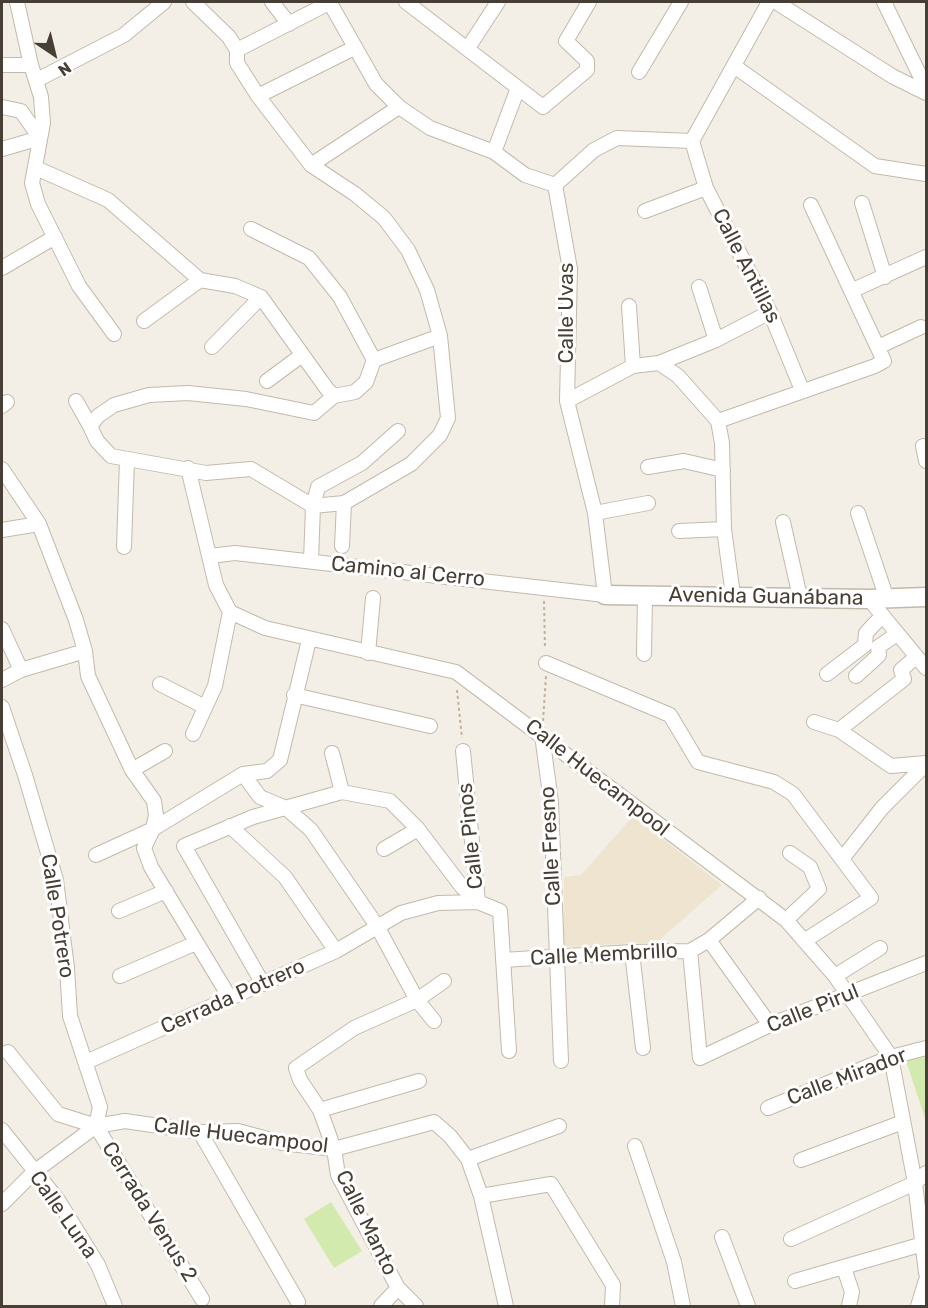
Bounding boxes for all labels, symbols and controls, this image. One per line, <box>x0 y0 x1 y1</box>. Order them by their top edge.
north arrow <box>24 24 84 84</box>
text: N <box>54 58 75 80</box>
street label: Calle Antillas <box>706 205 786 327</box>
street label: Calle Uvas <box>554 263 580 363</box>
street label: Camino al Cerro <box>330 551 486 593</box>
street label: Avenida Guanábana <box>668 583 864 611</box>
street label: Calle Huecampool <box>520 714 674 842</box>
street label: Calle Pinos <box>453 782 489 890</box>
street label: Calle Fresno <box>535 786 567 906</box>
street label: Calle Potrero <box>35 852 79 980</box>
street label: Calle Membrillo <box>530 939 678 971</box>
street label: Cerrada Potrero <box>157 954 309 1040</box>
street label: Calle Pirul <box>763 979 863 1039</box>
street label: Calle Mirador <box>783 1043 911 1111</box>
street label: Calle Huecampool <box>152 1113 330 1159</box>
street label: Cerrada Venus 2 <box>96 1137 202 1287</box>
street label: Calle Luna <box>24 1166 102 1264</box>
street label: Calle Manto <box>330 1166 402 1280</box>

